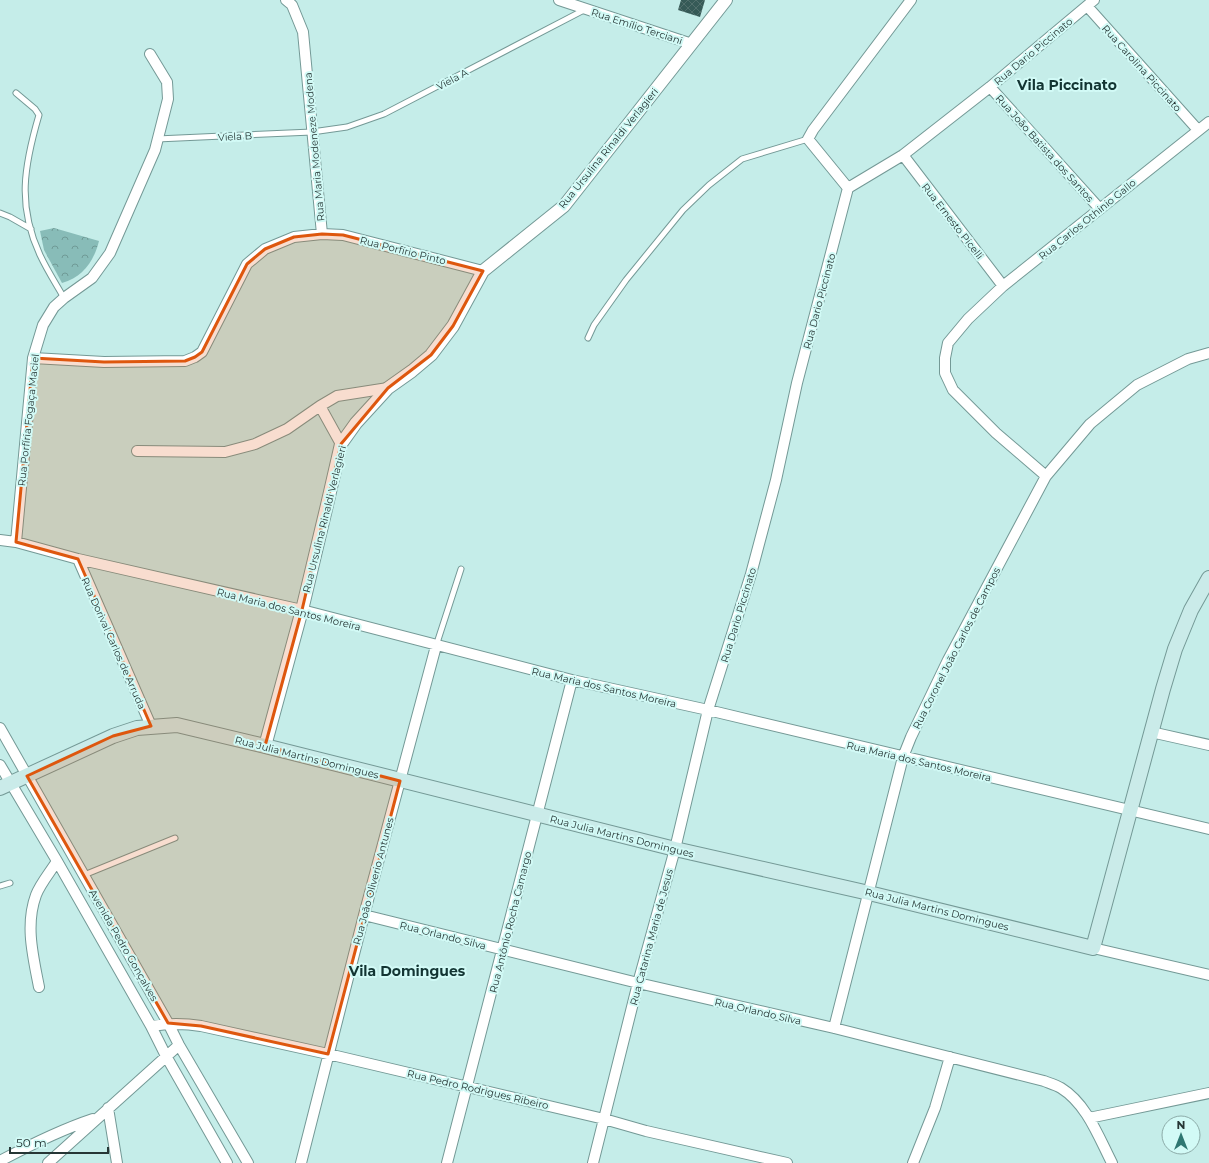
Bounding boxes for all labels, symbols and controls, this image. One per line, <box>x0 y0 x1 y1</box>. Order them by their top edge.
street label: Rua Emílio Terciani <box>589 6 684 47</box>
street label: Rua Dario Piccinato <box>991 15 1075 88</box>
street label: Rua Carolina Piccinato <box>1099 22 1184 115</box>
street label: Viela A <box>434 65 471 93</box>
street label: Rua Maria Modeneze Modena <box>302 72 327 222</box>
district label: Vila Piccinato <box>1016 76 1117 94</box>
street label: Rua Ursulina Rinaldi Verlagieri <box>556 85 661 211</box>
street label: Rua João Batista dos Santos <box>993 92 1096 205</box>
street label: Viela B <box>218 129 252 144</box>
street label: Rua Carlos Othinio Gallo <box>1036 176 1139 263</box>
street label: Rua Ernesto Picelli <box>919 181 986 262</box>
street label: Rua Porfírio Pinto <box>359 234 447 267</box>
street label: Rua Dario Piccinato <box>800 252 839 350</box>
street label: Rua Porfíria Fogaça Maciel <box>15 353 42 487</box>
street label: Rua Ursulina Rinaldi Verlagieri <box>300 444 349 594</box>
street label: Rua Coronel João Carlos de Campos <box>910 565 1003 731</box>
street label: Rua Dario Piccinato <box>718 566 759 664</box>
street label: Rua Dorival Carlos de Arruda <box>78 575 149 711</box>
street label: Rua Maria dos Santos Moreira <box>216 585 362 634</box>
street label: Rua Maria dos Santos Moreira <box>530 665 677 710</box>
street label: Rua Julia Martins Domingues <box>234 733 380 782</box>
street label: Rua Maria dos Santos Moreira <box>845 739 992 784</box>
street label: Rua Julia Martins Domingues <box>549 812 695 861</box>
street label: Rua João Oliverio Antunes <box>350 816 397 946</box>
street label: Rua Antônio Rocha Camargo <box>487 850 534 994</box>
street label: Rua Catarina Maria de Jesus <box>627 867 676 1007</box>
street label: Rua Julia Martins Domingues <box>864 885 1010 934</box>
street label: Avenida Pedro Gonçalves <box>86 887 161 1003</box>
street label: Rua Orlando Silva <box>398 918 487 952</box>
district label: Vila Domingues <box>348 962 466 980</box>
street label: Rua Orlando Silva <box>713 995 802 1028</box>
street label: Rua Pedro Rodrigues Ribeiro <box>406 1067 550 1112</box>
north arrow <box>1161 1115 1201 1155</box>
text: N <box>1177 1118 1185 1132</box>
scale bar <box>10 1129 108 1155</box>
text: 50 m <box>16 1135 47 1150</box>

